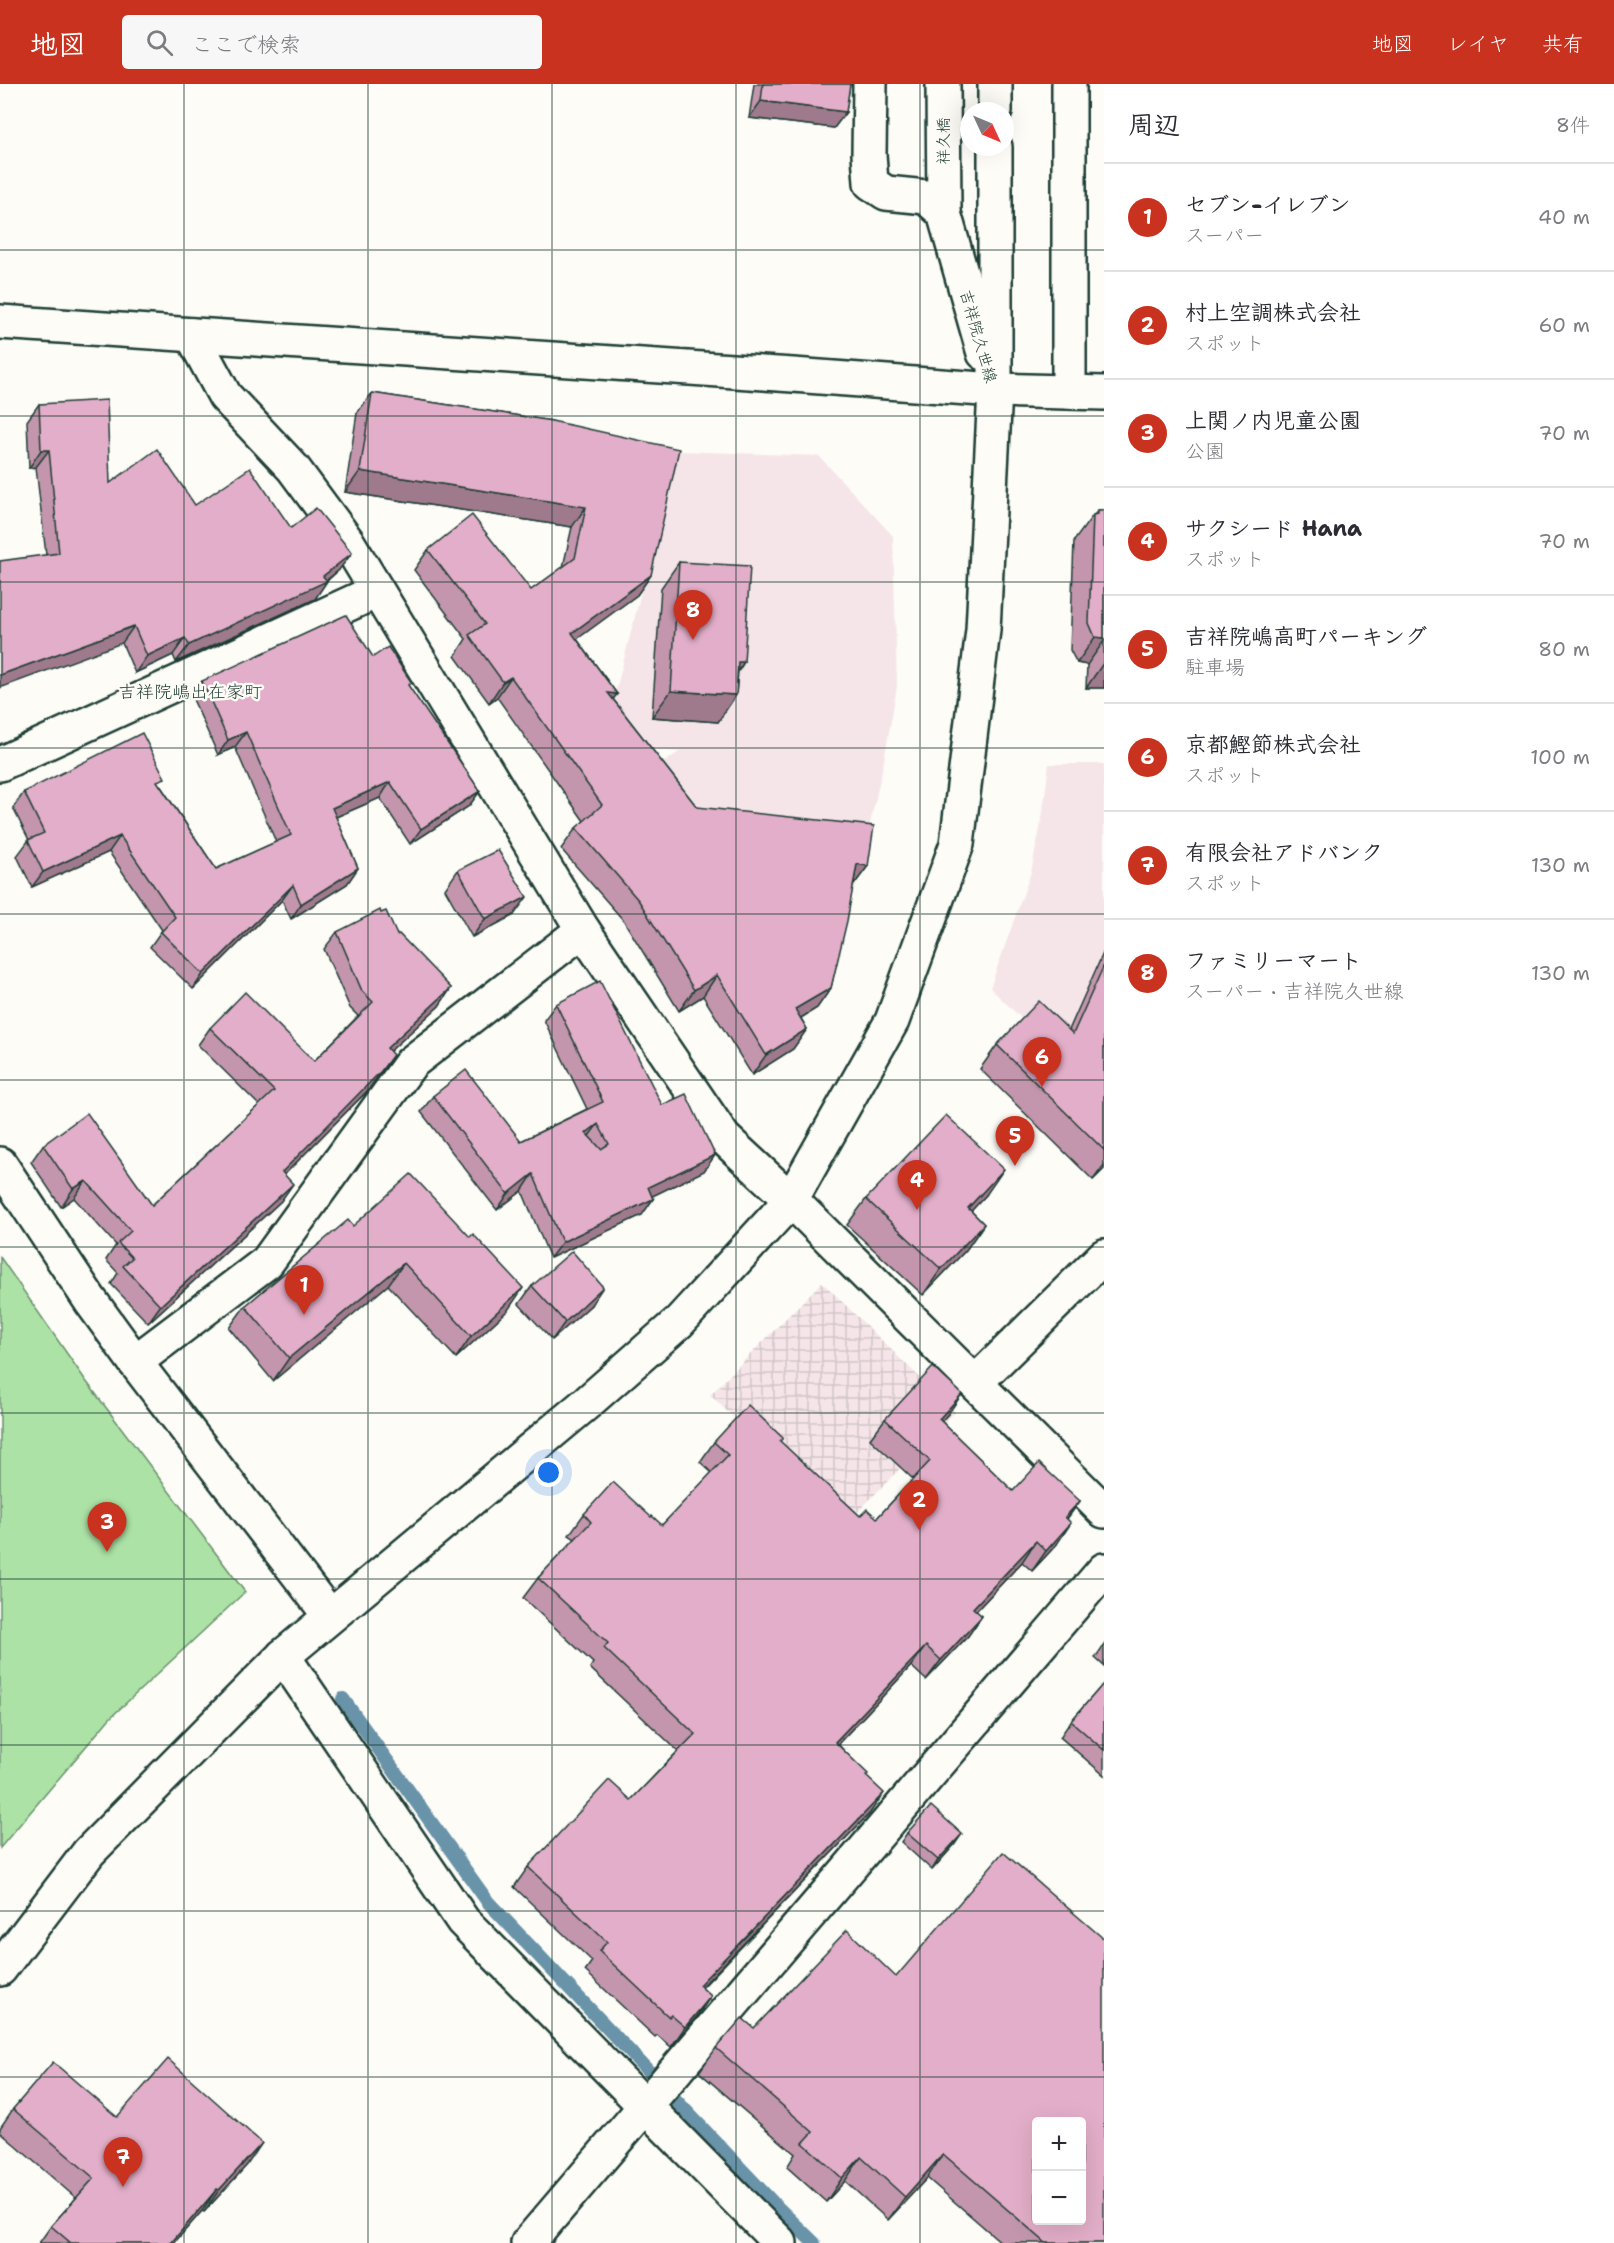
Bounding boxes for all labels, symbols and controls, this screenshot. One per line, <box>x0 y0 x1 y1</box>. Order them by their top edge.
search box <box>122 15 542 69</box>
text: 地図 <box>30 25 86 63</box>
icon: search <box>143 26 176 59</box>
text: ここで検索 <box>191 30 301 59</box>
text: 地図 <box>1372 30 1414 58</box>
text: レイヤ <box>1447 30 1509 58</box>
text: 共有 <box>1542 30 1584 58</box>
north arrow <box>960 102 1014 156</box>
text: 周辺 <box>1128 107 1180 142</box>
text: 8件 <box>1556 112 1590 138</box>
street label: 祥久橋 <box>933 117 954 165</box>
text: セブン-イレブン <box>1185 190 1350 219</box>
text: 1 <box>1143 204 1152 230</box>
text: 40 m <box>1538 204 1590 230</box>
text: スーパー <box>1185 222 1264 248</box>
street label: 吉祥院久世線 <box>955 287 1002 385</box>
text: 村上空調株式会社 <box>1185 298 1361 327</box>
text: 2 <box>1141 312 1155 338</box>
text: 60 m <box>1538 312 1590 338</box>
text: スポット <box>1185 330 1265 356</box>
text: 上関ノ内児童公園 <box>1185 406 1361 435</box>
text: 3 <box>1141 420 1155 446</box>
text: 70 m <box>1538 420 1590 446</box>
text: 公園 <box>1185 438 1225 464</box>
text: サクシード Hana <box>1185 514 1362 543</box>
text: 4 <box>1141 528 1155 554</box>
text: 70 m <box>1538 528 1590 554</box>
text: スポット <box>1185 546 1265 572</box>
pin: 8 <box>674 590 712 640</box>
text: 吉祥院嶋高町パーキング <box>1185 622 1427 651</box>
text: 5 <box>1141 636 1154 662</box>
text: 80 m <box>1538 636 1590 662</box>
text: 駐車場 <box>1185 654 1245 680</box>
district label: 吉祥院嶋出在家町 <box>118 680 262 704</box>
text: 京都鰹節株式会社 <box>1185 730 1361 759</box>
text: 6 <box>1141 744 1155 770</box>
text: 100 m <box>1530 744 1590 770</box>
text: スポット <box>1185 762 1265 788</box>
text: 有限会社アドバンク <box>1185 838 1383 867</box>
text: 7 <box>1141 852 1155 878</box>
text: 130 m <box>1531 852 1590 878</box>
text: スポット <box>1185 870 1265 896</box>
text: ファミリーマート <box>1185 946 1362 975</box>
text: 8 <box>1141 960 1155 986</box>
text: 130 m <box>1531 960 1590 986</box>
text: スーパー · 吉祥院久世線 <box>1185 978 1403 1004</box>
pin: 6 <box>1022 1038 1062 1087</box>
pin: 5 <box>996 1116 1034 1166</box>
pin: 4 <box>898 1160 936 1210</box>
pin: 1 <box>284 1266 324 1315</box>
your location <box>534 1458 563 1487</box>
pin: 2 <box>900 1480 938 1530</box>
pin: 3 <box>88 1502 126 1552</box>
map controls <box>1032 2117 1086 2225</box>
button: + <box>1032 2117 1086 2171</box>
pin: 7 <box>104 2138 142 2187</box>
button: − <box>1032 2171 1086 2225</box>

